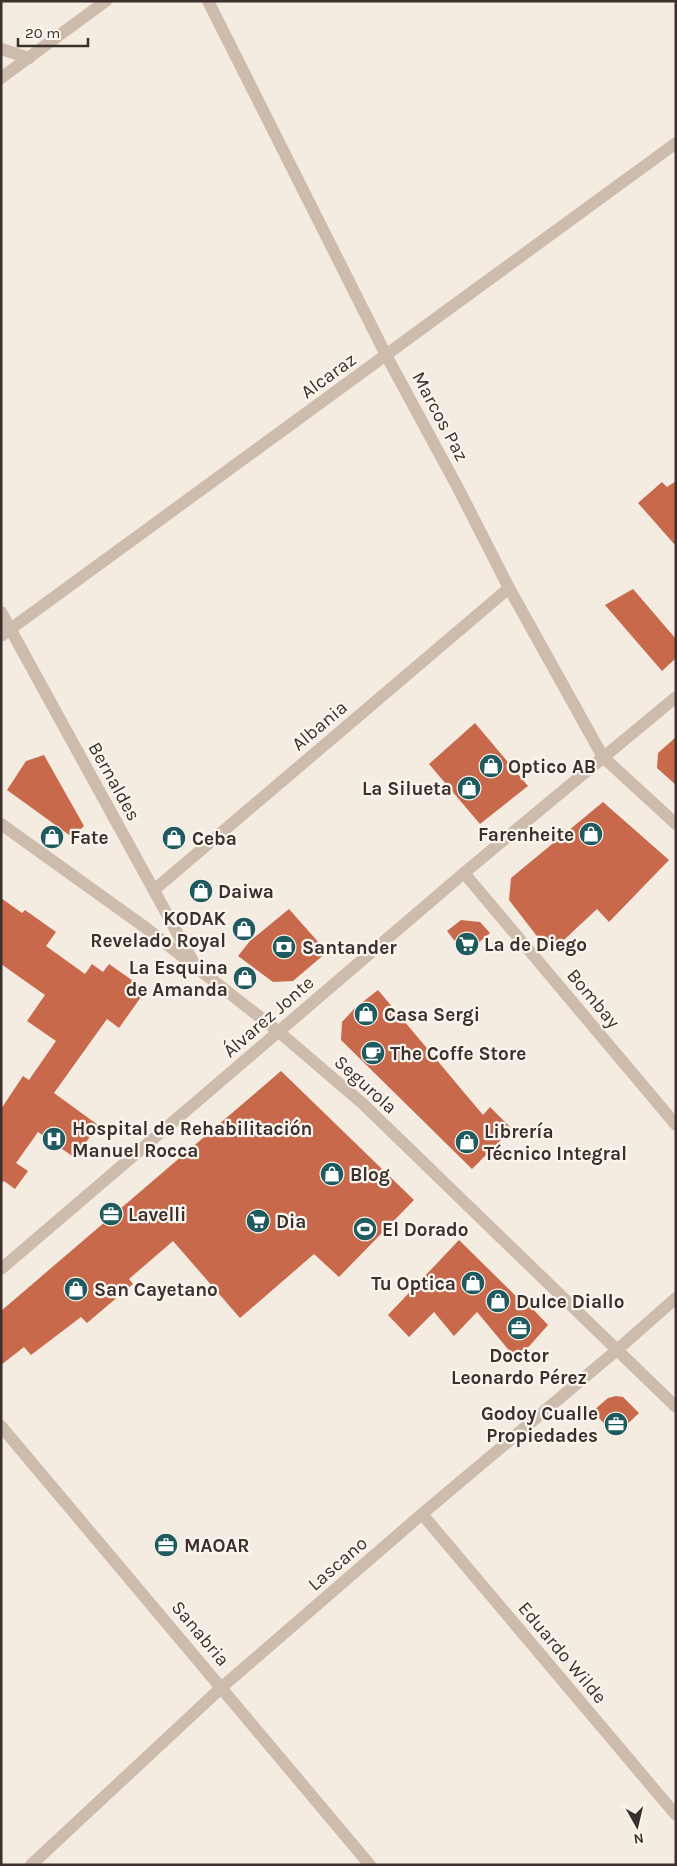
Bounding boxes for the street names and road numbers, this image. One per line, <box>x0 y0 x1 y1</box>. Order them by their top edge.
street label: Alcaraz <box>297 348 360 403</box>
street label: Marcos Paz <box>407 368 473 465</box>
street label: Albania <box>287 696 352 755</box>
street label: Bernaldes <box>83 738 145 825</box>
street label: Bombay <box>562 965 624 1033</box>
street label: Álvarez Jonte <box>218 971 318 1062</box>
street label: Segurola <box>330 1051 401 1119</box>
street label: Lascano <box>303 1532 372 1595</box>
street label: Sanabria <box>167 1597 234 1671</box>
street label: Eduardo Wilde <box>513 1597 611 1708</box>

